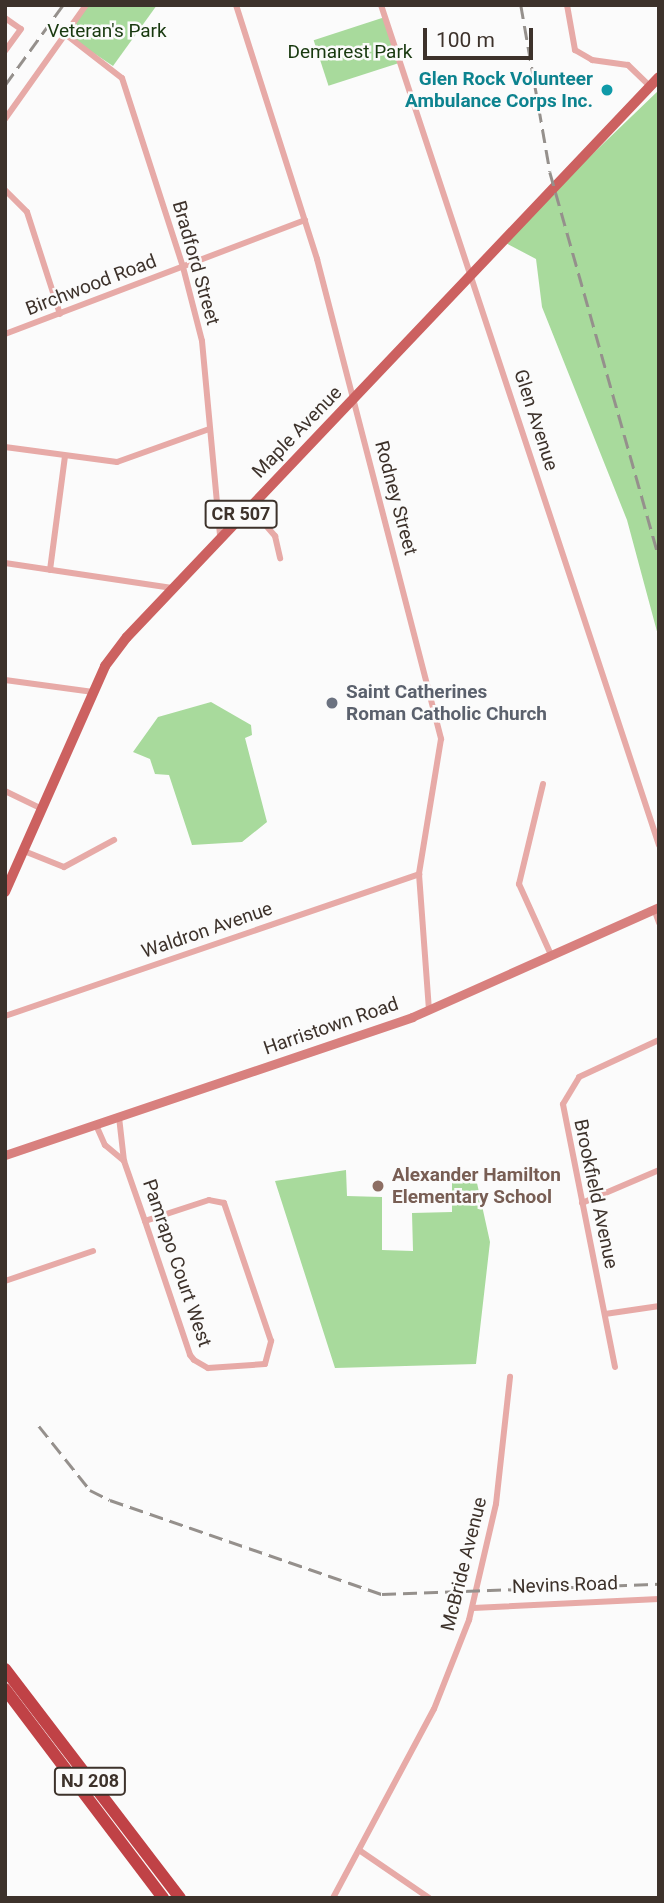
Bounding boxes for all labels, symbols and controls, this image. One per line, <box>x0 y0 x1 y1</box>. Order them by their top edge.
scale bar <box>426 14 536 58</box>
park label: Veteran's Park <box>47 20 167 42</box>
text: 100 m <box>436 28 495 52</box>
park label: Demarest Park <box>288 41 412 63</box>
place label: Glen Rock Volunteer Ambulance Corps Inc. <box>405 68 593 112</box>
marker: Glen Rock Volunteer Ambulance Corps Inc. <box>599 82 615 98</box>
street label: Bradford Street <box>167 198 225 328</box>
street label: Birchwood Road <box>22 250 160 320</box>
street label: Glen Avenue <box>509 367 563 473</box>
street label: Maple Avenue <box>247 381 347 483</box>
street label: Rodney Street <box>370 438 422 558</box>
road number: CR 507 <box>204 500 278 528</box>
place label: Saint Catherines Roman Catholic Church <box>346 681 547 725</box>
marker: Saint Catherines Roman Catholic Church <box>324 695 340 711</box>
street label: Waldron Avenue <box>139 897 275 963</box>
street label: Harristown Road <box>261 992 401 1060</box>
street label: Brookfield Avenue <box>569 1117 623 1271</box>
place label: Alexander Hamilton Elementary School <box>392 1164 561 1208</box>
street label: Pamrapo Court West <box>138 1176 216 1350</box>
marker: Alexander Hamilton Elementary School <box>370 1178 386 1194</box>
street label: McBride Avenue <box>436 1495 492 1633</box>
street label: Nevins Road <box>512 1572 618 1598</box>
road number: NJ 208 <box>53 1766 127 1796</box>

